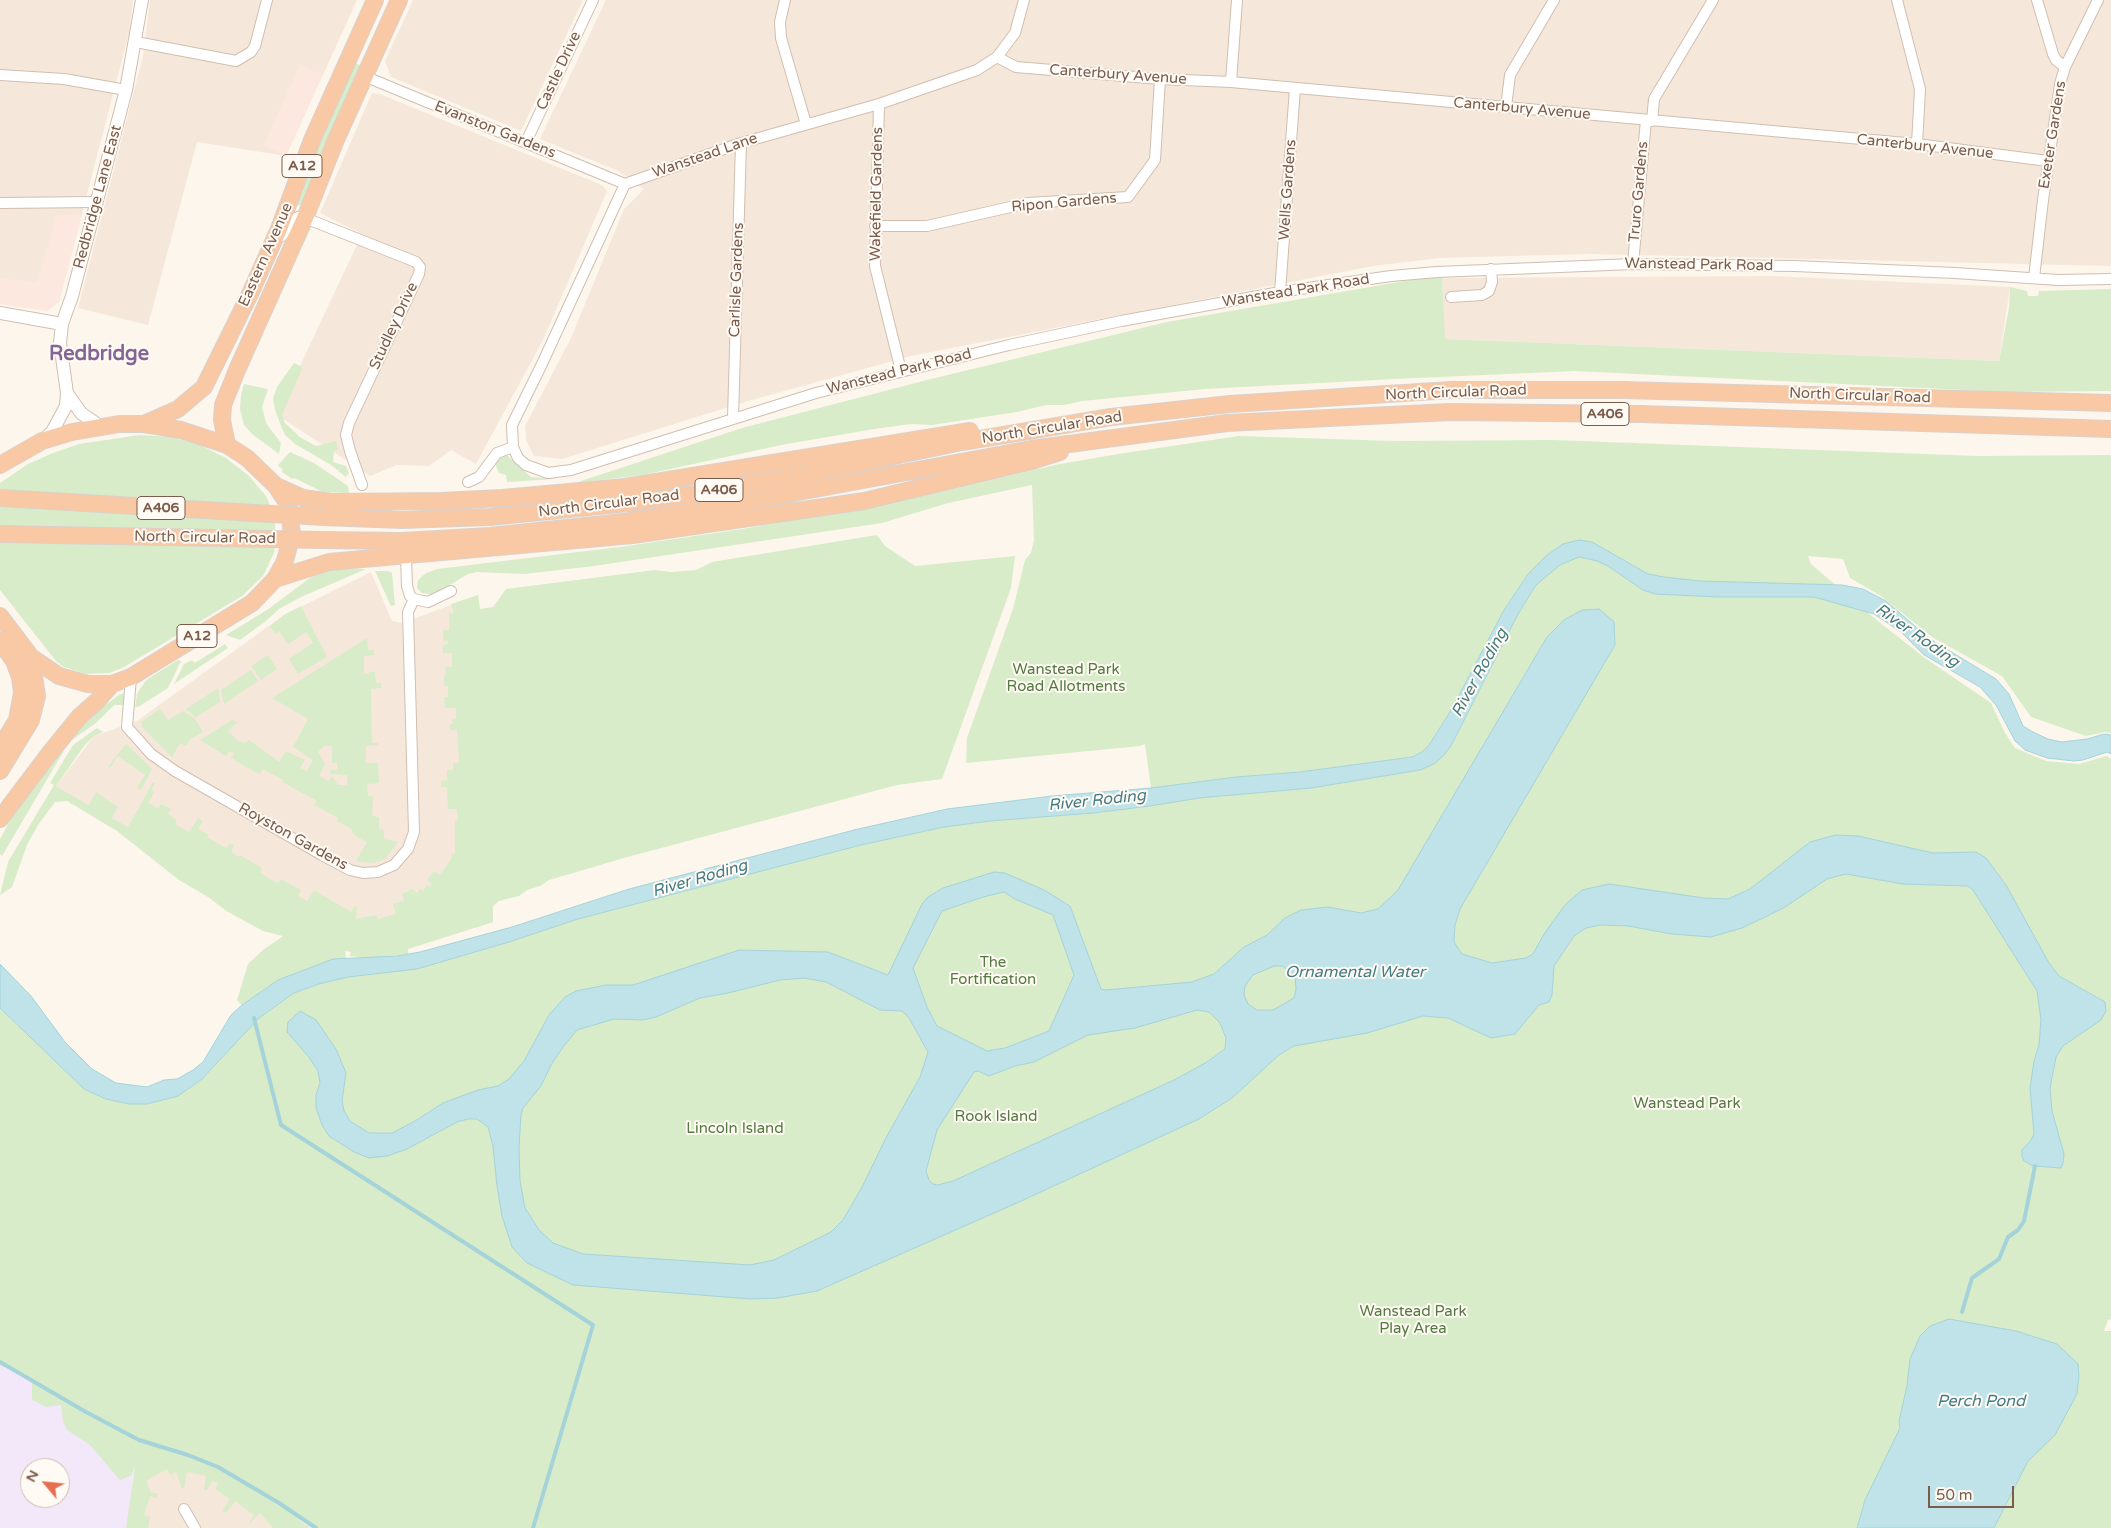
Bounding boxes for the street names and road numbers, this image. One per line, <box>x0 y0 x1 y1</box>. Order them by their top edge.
street label: Castle Drive <box>533 29 585 113</box>
street label: Canterbury Avenue <box>1049 61 1187 89</box>
street label: Exeter Gardens <box>2036 80 2070 190</box>
street label: Canterbury Avenue <box>1453 94 1591 124</box>
street label: Evanston Gardens <box>432 97 558 163</box>
street label: Redbridge Lane East <box>70 123 126 271</box>
street label: Wakefield Gardens <box>867 127 887 261</box>
street label: Wanstead Lane <box>650 130 760 182</box>
street label: Canterbury Avenue <box>1856 131 1994 163</box>
street label: Wells Gardens <box>1275 139 1301 241</box>
street label: Truro Gardens <box>1626 141 1652 243</box>
road number: A12 <box>282 154 322 178</box>
street label: Ripon Gardens <box>1011 189 1117 217</box>
street label: Eastern Avenue <box>235 200 297 310</box>
street label: Carlisle Gardens <box>726 222 748 338</box>
street label: Wanstead Park Road <box>1624 255 1774 275</box>
street label: Wanstead Park Road <box>1221 270 1371 312</box>
street label: Studley Drive <box>366 279 422 373</box>
street label: Wanstead Park Road <box>825 345 973 399</box>
street label: North Circular Road <box>1385 382 1527 404</box>
street label: North Circular Road <box>1789 385 1931 407</box>
road number: A406 <box>1581 402 1629 426</box>
street label: North Circular Road <box>981 408 1123 448</box>
road number: A406 <box>695 478 743 502</box>
street label: North Circular Road <box>538 486 680 522</box>
road number: A406 <box>137 496 185 520</box>
street label: North Circular Road <box>134 528 276 548</box>
road number: A12 <box>177 624 217 648</box>
street label: Royston Gardens <box>235 799 351 875</box>

